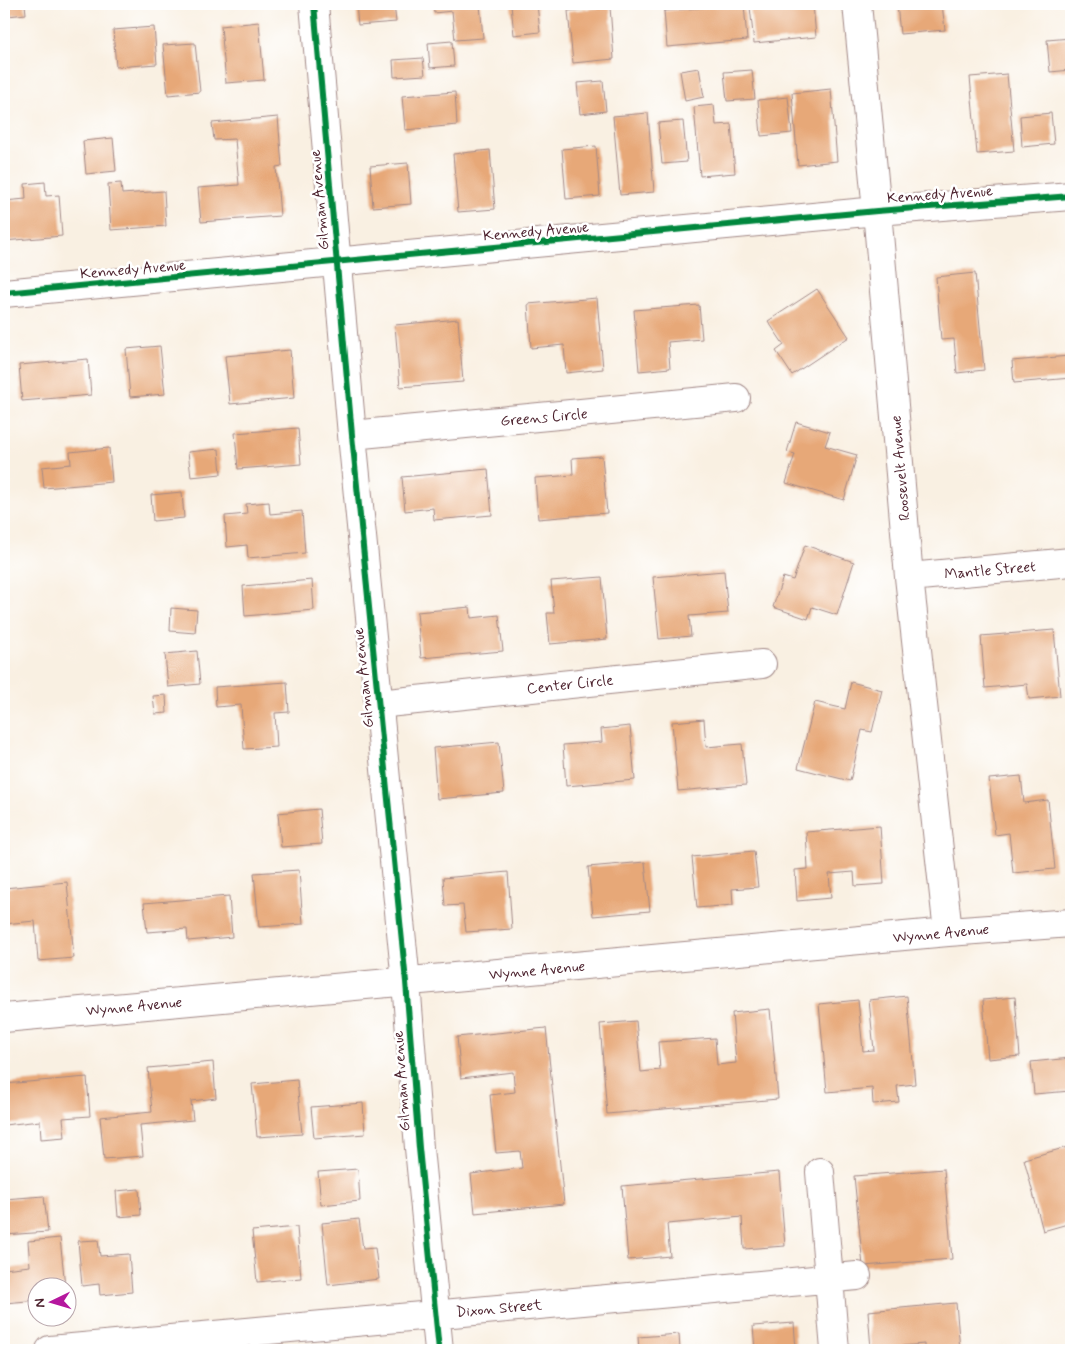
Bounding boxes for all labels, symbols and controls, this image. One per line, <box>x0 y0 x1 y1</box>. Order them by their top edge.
street label: Gilman Avenue <box>306 149 334 251</box>
street label: Kennedy Avenue <box>886 181 994 209</box>
street label: Kennedy Avenue <box>482 217 590 247</box>
street label: Kennedy Avenue <box>79 255 187 285</box>
street label: Greens Circle <box>500 404 589 432</box>
street label: Roosevelt Avenue <box>886 414 916 521</box>
street label: Mantle Street <box>944 557 1037 585</box>
street label: Gilman Avenue <box>349 627 379 729</box>
street label: Center Circle <box>526 671 614 699</box>
street label: Wynne Avenue <box>892 920 990 948</box>
street label: Wynne Avenue <box>488 957 586 985</box>
street label: Wynne Avenue <box>85 993 183 1021</box>
street label: Gilman Avenue <box>389 1030 415 1132</box>
north arrow <box>28 1276 78 1326</box>
street label: Dixon Street <box>455 1295 543 1323</box>
text: N <box>31 1298 49 1308</box>

